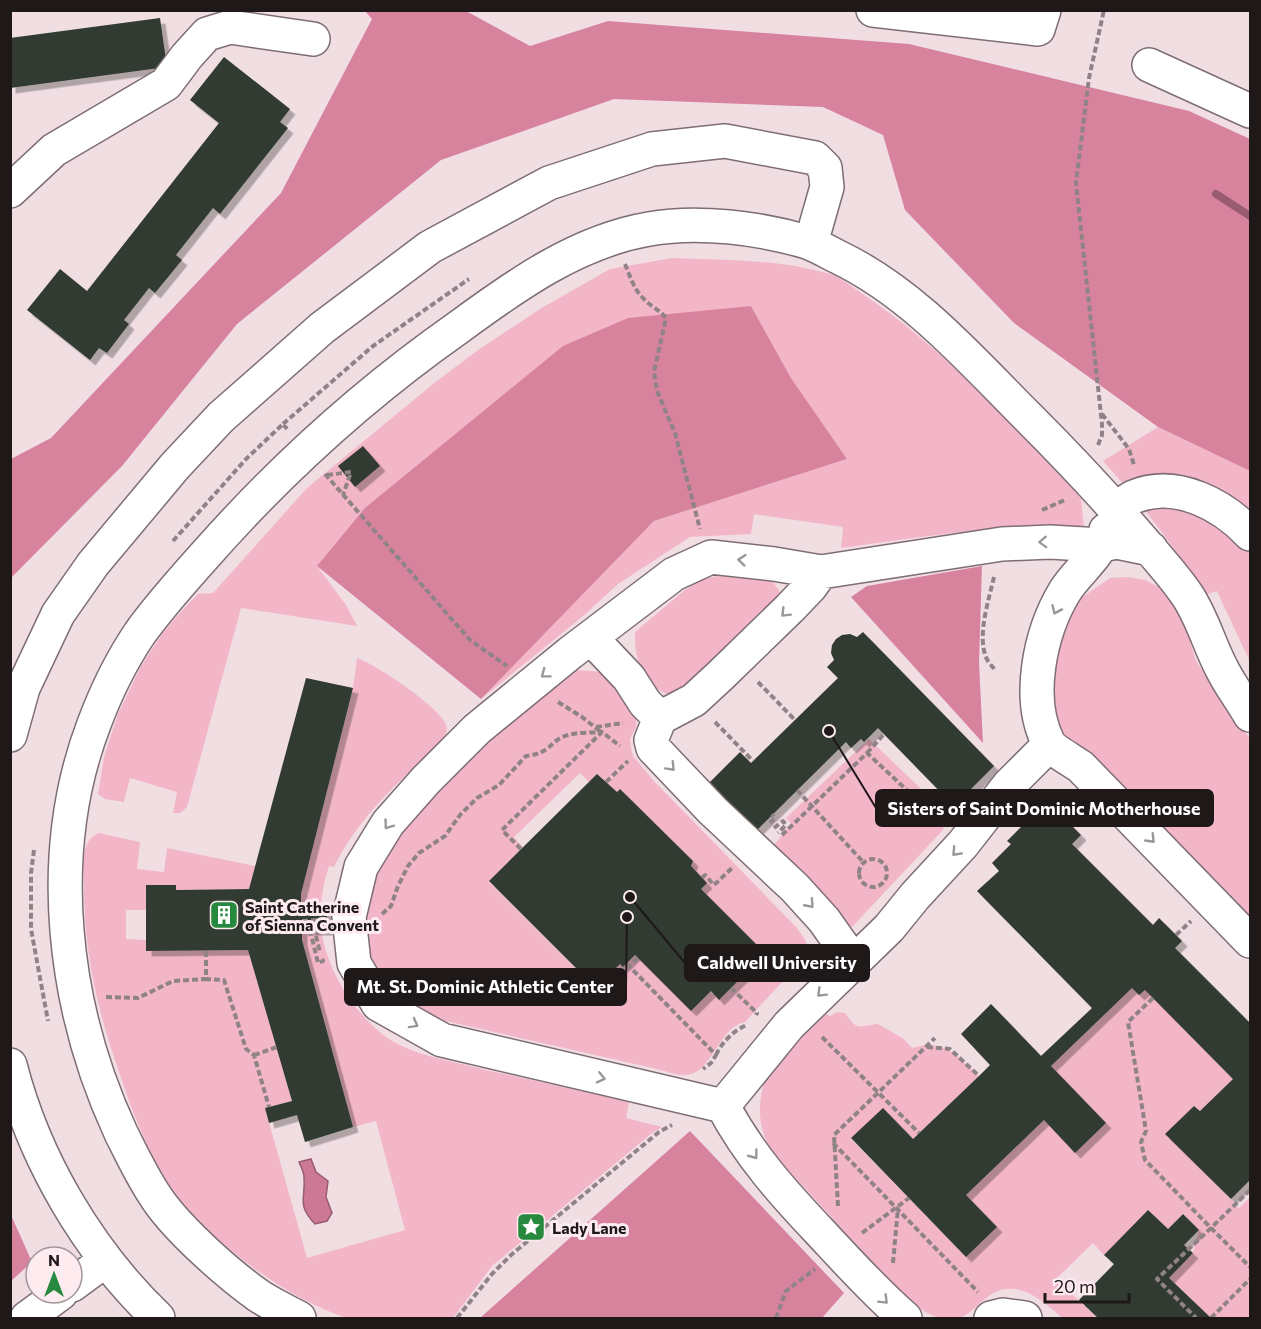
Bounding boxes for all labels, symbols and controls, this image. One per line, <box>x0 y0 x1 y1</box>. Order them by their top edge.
one-way arrow <box>1038 536 1047 548</box>
one-way arrow <box>738 554 747 567</box>
one-way arrow <box>1052 604 1064 615</box>
one-way arrow <box>782 605 793 616</box>
one-way arrow <box>541 667 552 678</box>
one-way arrow <box>664 761 675 771</box>
callout: Sisters of Saint Dominic Motherhouse <box>876 790 1213 826</box>
text: Sisters of Saint Dominic Motherhouse <box>888 797 1200 819</box>
one-way arrow <box>384 818 395 829</box>
one-way arrow <box>1144 832 1155 843</box>
one-way arrow <box>952 845 963 856</box>
place label: Saint Catherine of Sienna Convent <box>245 897 379 934</box>
one-way arrow <box>803 898 814 908</box>
building icon: Saint Catherine of Sienna Convent <box>208 899 240 931</box>
callout: Caldwell University <box>685 945 869 981</box>
text: Caldwell University <box>697 951 857 973</box>
callout: Mt. St. Dominic Athletic Center <box>345 969 626 1005</box>
text: Mt. St. Dominic Athletic Center <box>356 975 614 997</box>
one-way arrow <box>818 985 829 996</box>
one-way arrow <box>408 1017 418 1029</box>
one-way arrow <box>596 1070 606 1083</box>
one-way arrow <box>746 1149 757 1160</box>
place icon: Lady Lane <box>515 1211 547 1243</box>
place label: Lady Lane <box>552 1218 626 1237</box>
north arrow <box>24 1245 84 1305</box>
text: N <box>48 1250 60 1269</box>
scale bar <box>1045 1266 1129 1304</box>
text: 20 m <box>1054 1275 1095 1297</box>
one-way arrow <box>877 1292 888 1303</box>

